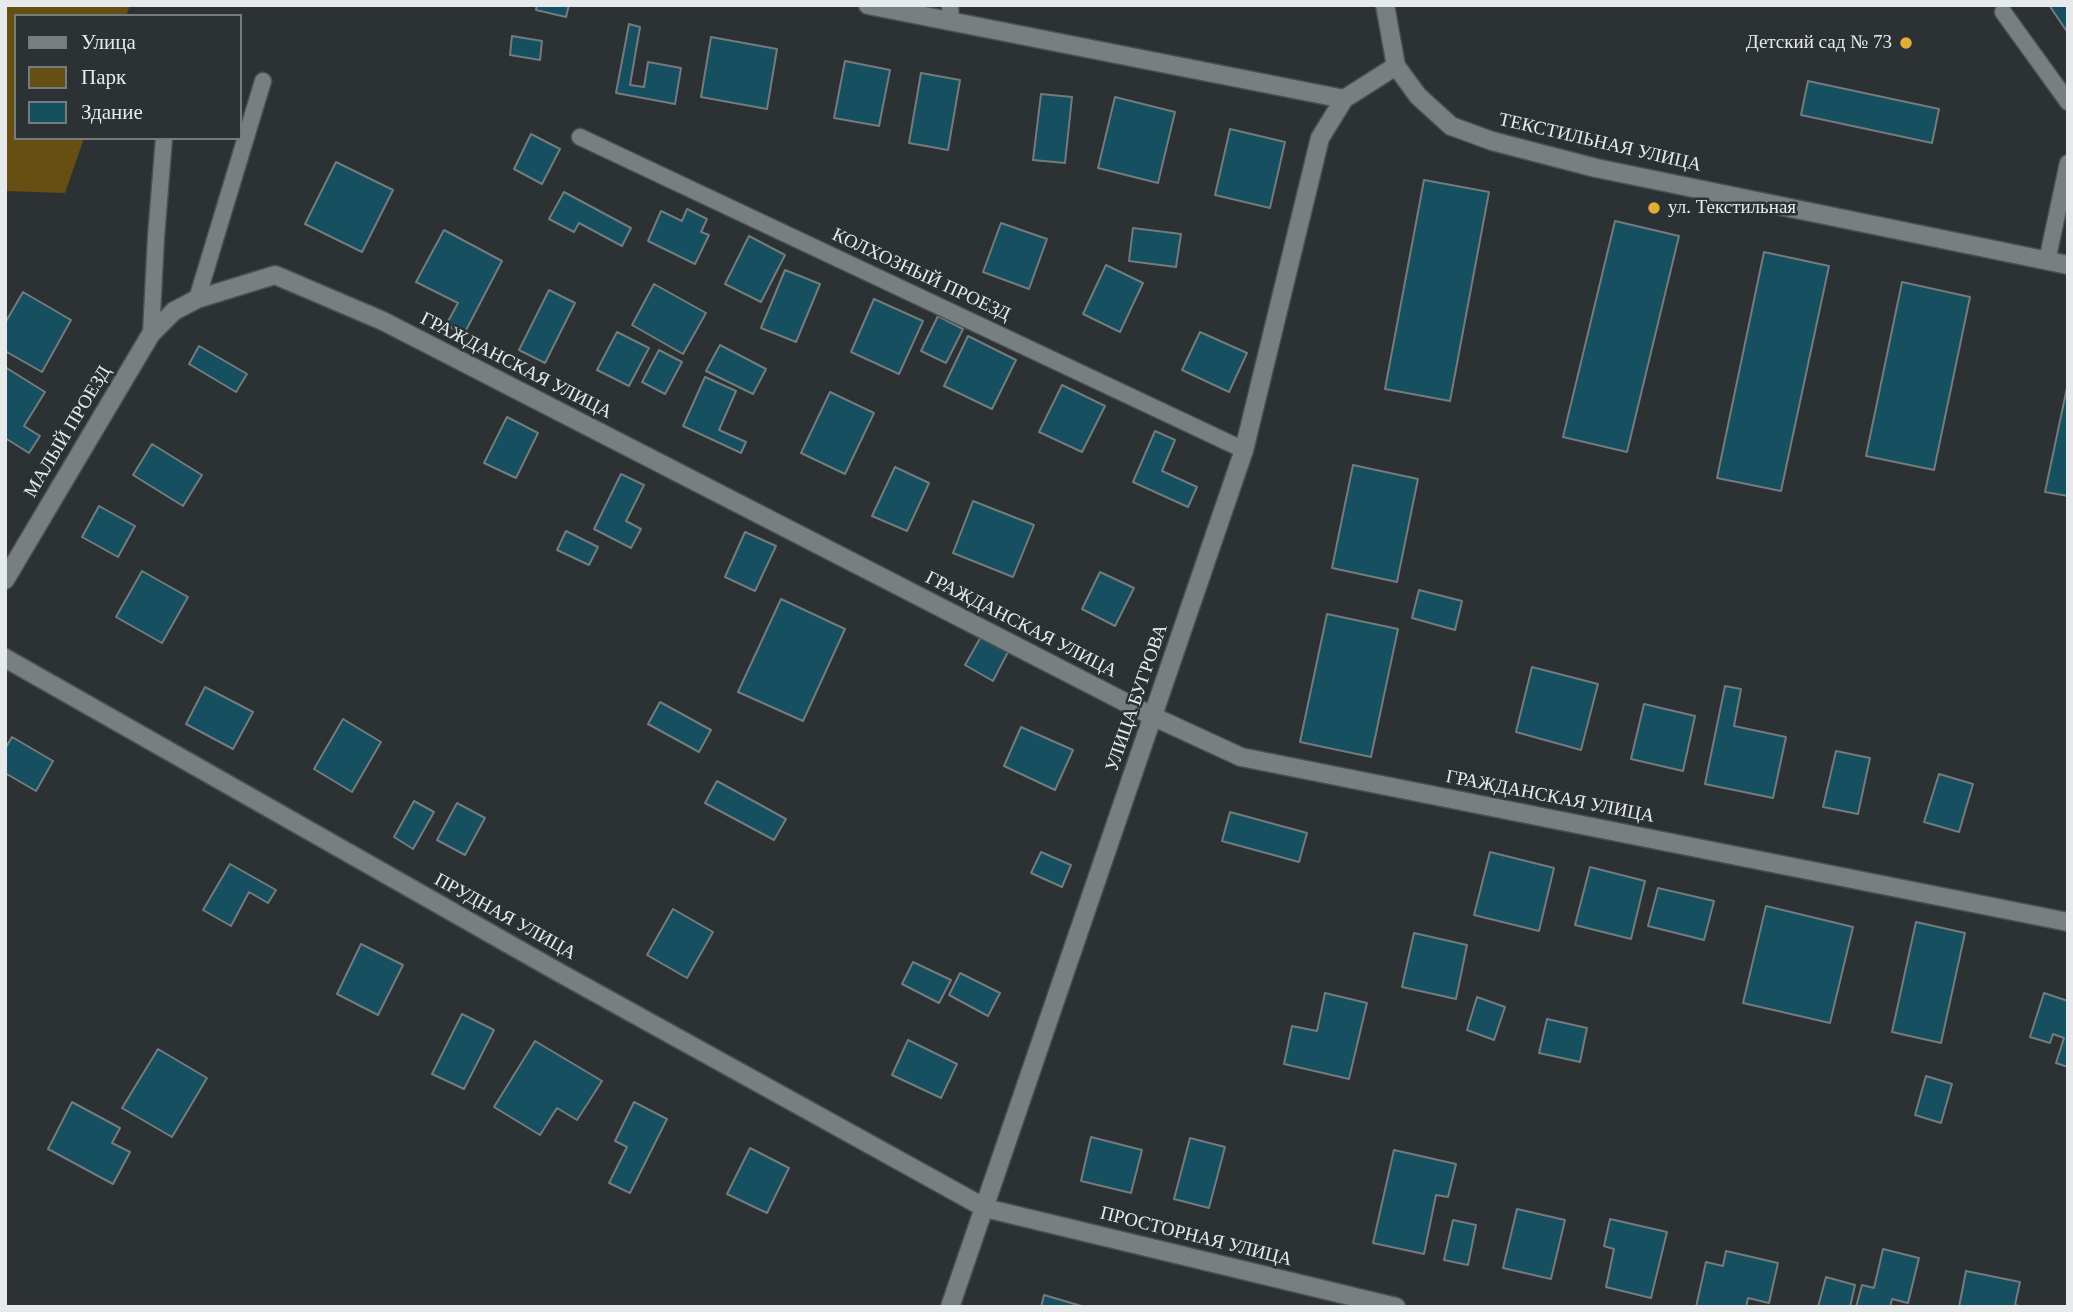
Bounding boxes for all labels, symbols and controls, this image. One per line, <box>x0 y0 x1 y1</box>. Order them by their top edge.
legend <box>14 14 242 140</box>
text: Улица <box>81 30 136 54</box>
place label: Детский сад № 73 <box>1746 32 1892 54</box>
marker: Детский сад № 73 <box>1898 35 1914 51</box>
text: Парк <box>81 65 126 89</box>
text: Здание <box>81 100 143 124</box>
street label: ТЕКСТИЛЬНАЯ УЛИЦА <box>1496 109 1704 177</box>
place label: ул. Текстильная <box>1668 197 1796 219</box>
marker: ул. Текстильная <box>1646 200 1662 216</box>
street label: КОЛХОЗНЫЙ ПРОЕЗД <box>828 224 1014 326</box>
street label: ГРАЖДАНСКАЯ УЛИЦА <box>416 308 616 424</box>
street label: МАЛЫЙ ПРОЕЗД <box>20 362 116 502</box>
street label: ГРАЖДАНСКАЯ УЛИЦА <box>921 567 1121 683</box>
street label: УЛИЦА БУГРОВА <box>1101 621 1173 775</box>
street label: ГРАЖДАНСКАЯ УЛИЦА <box>1444 766 1656 828</box>
street label: ПРУДНАЯ УЛИЦА <box>430 869 580 965</box>
street label: ПРОСТОРНАЯ УЛИЦА <box>1098 1202 1294 1272</box>

